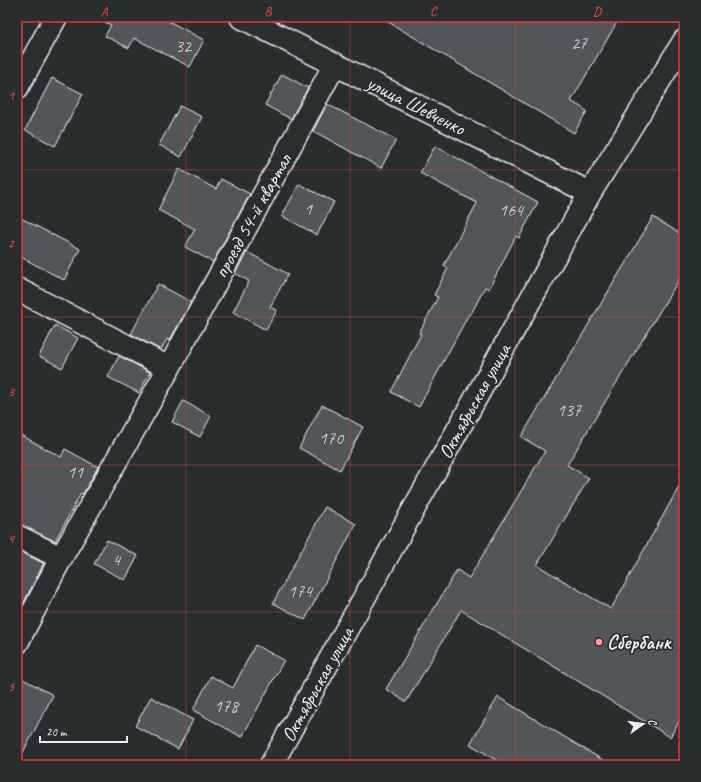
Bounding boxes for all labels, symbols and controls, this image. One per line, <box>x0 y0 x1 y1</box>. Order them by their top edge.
text: A <box>101 4 109 20</box>
text: B <box>265 4 273 20</box>
text: C <box>430 4 438 20</box>
text: D <box>593 4 602 20</box>
house number: 27 <box>571 32 588 54</box>
house number: 32 <box>175 35 193 57</box>
street label: улица Шевченко <box>362 70 470 141</box>
text: 1 <box>8 88 16 104</box>
street label: проезд 54-й квартал <box>208 148 298 283</box>
house number: 1 <box>304 198 313 220</box>
house number: 164 <box>499 199 525 221</box>
text: 2 <box>8 236 15 252</box>
street label: Октябрьская улица <box>433 338 517 463</box>
text: 3 <box>8 384 15 400</box>
house number: 137 <box>557 399 582 421</box>
house number: 170 <box>319 427 345 449</box>
house number: 11 <box>67 461 84 483</box>
text: 4 <box>8 531 16 547</box>
house number: 4 <box>112 549 122 571</box>
house number: 174 <box>288 580 314 602</box>
street label: Октябрьская улица <box>276 621 360 746</box>
place label: Сбербанк <box>607 630 673 655</box>
marker: Сбербанк <box>594 637 604 647</box>
text: 5 <box>8 679 15 695</box>
house number: 178 <box>214 695 240 717</box>
north arrow <box>623 704 663 744</box>
text: С <box>645 717 661 727</box>
scale bar <box>40 718 127 744</box>
text: 20 m <box>46 724 68 740</box>

